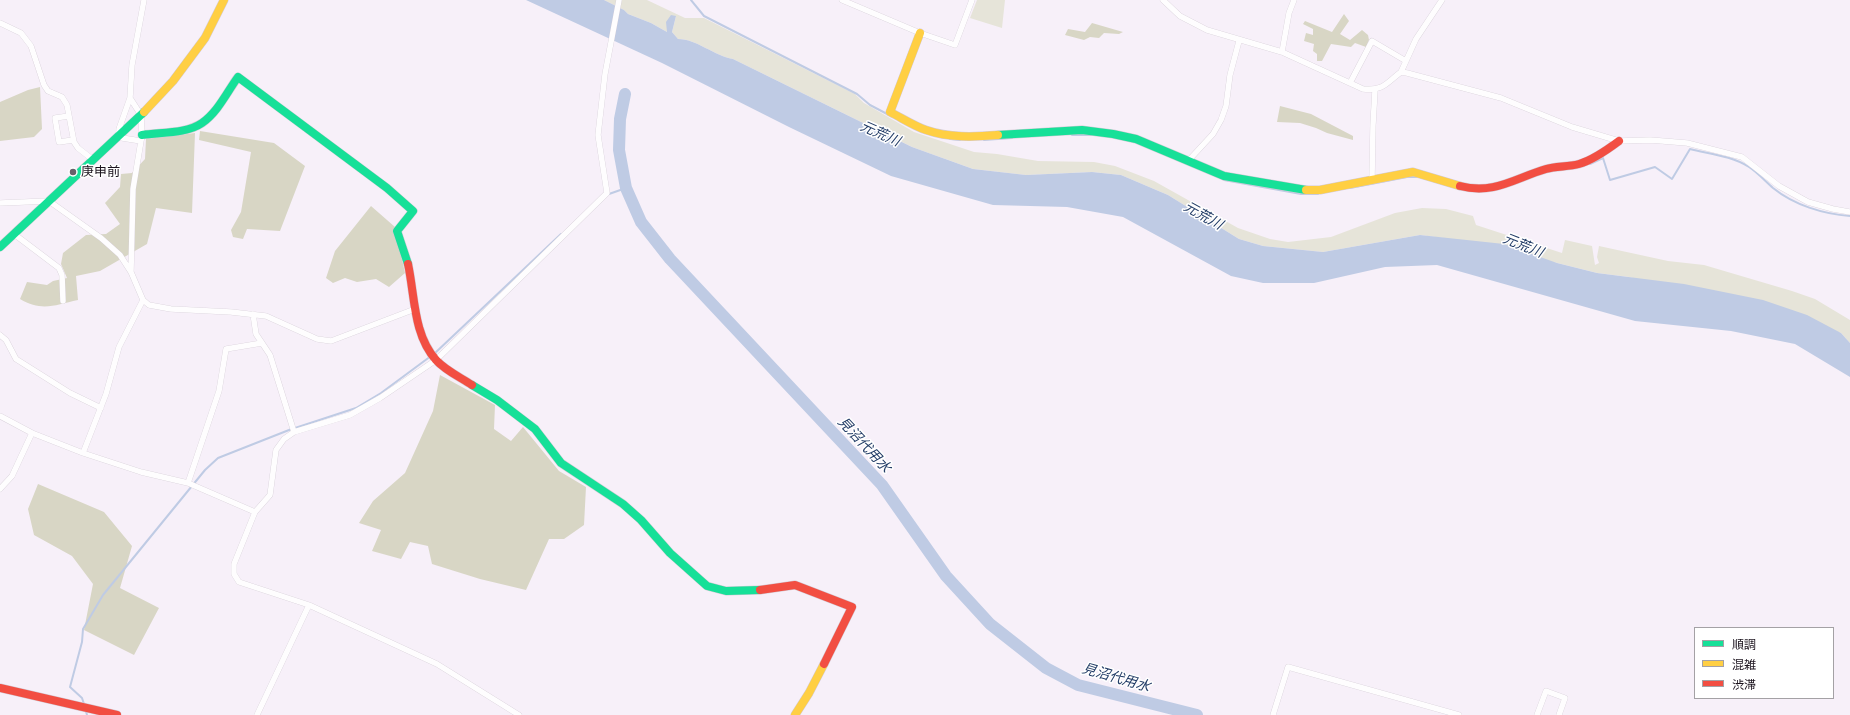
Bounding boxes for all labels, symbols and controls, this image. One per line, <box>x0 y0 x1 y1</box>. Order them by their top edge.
water label: 元荒川 <box>857 118 903 150</box>
place label: 庚申前 <box>81 164 120 180</box>
marker: 庚申前 <box>68 167 78 177</box>
water label: 元荒川 <box>1181 198 1225 234</box>
water label: 元荒川 <box>1500 230 1546 262</box>
water label: 見沼代用水 <box>834 414 894 476</box>
legend <box>1694 627 1834 699</box>
text: 順調 <box>1732 637 1756 652</box>
text: 混雑 <box>1732 657 1756 672</box>
water label: 見沼代用水 <box>1080 660 1152 696</box>
text: 渋滞 <box>1732 677 1756 692</box>

